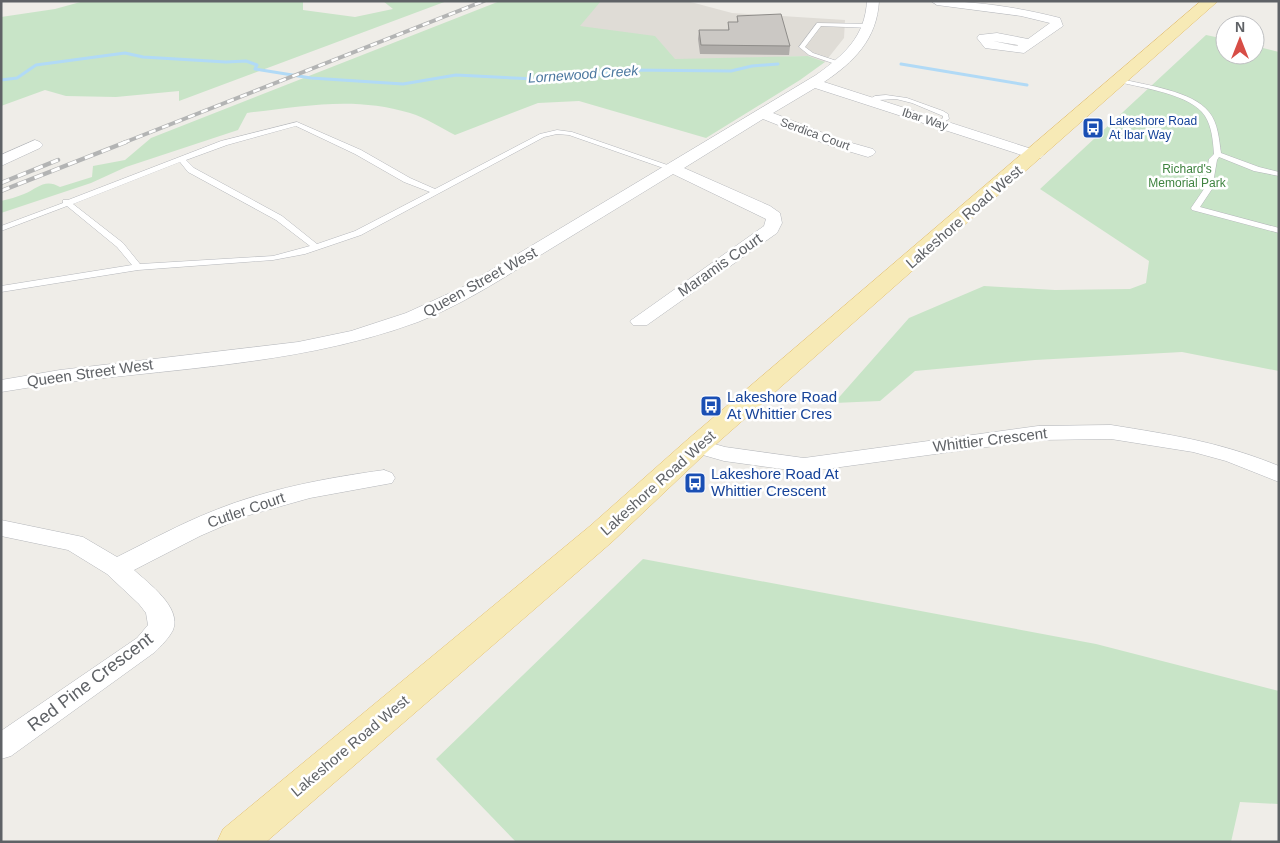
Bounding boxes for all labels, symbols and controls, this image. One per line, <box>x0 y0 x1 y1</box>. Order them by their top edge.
north arrow <box>1215 15 1265 65</box>
text: N <box>1235 19 1245 35</box>
water label: Lornewood Creek <box>527 62 640 86</box>
street label: Ibar Way <box>900 105 950 133</box>
place label: Lakeshore Road At Ibar Way <box>1109 114 1197 142</box>
street label: Serdica Court <box>778 115 852 153</box>
bus stop icon: Lakeshore Road At Ibar Way <box>1081 116 1105 140</box>
street label: Lakeshore Road West <box>902 161 1026 272</box>
park label: Richard's Memorial Park <box>1148 162 1227 190</box>
street label: Maramis Court <box>675 229 766 300</box>
street label: Queen Street West <box>420 243 540 320</box>
street label: Queen Street West <box>26 355 155 390</box>
place label: Lakeshore Road At Whittier Cres <box>727 388 837 422</box>
bus stop icon: Lakeshore Road At Whittier Cres <box>699 394 723 418</box>
street label: Whittier Crescent <box>932 424 1049 455</box>
street label: Lakeshore Road West <box>597 426 719 539</box>
place label: Lakeshore Road At Whittier Crescent <box>711 465 839 499</box>
bus stop icon: Lakeshore Road At Whittier Crescent <box>683 471 707 495</box>
street label: Cutler Court <box>205 488 288 531</box>
street label: Red Pine Crescent <box>24 629 156 735</box>
street label: Lakeshore Road West <box>287 691 413 800</box>

